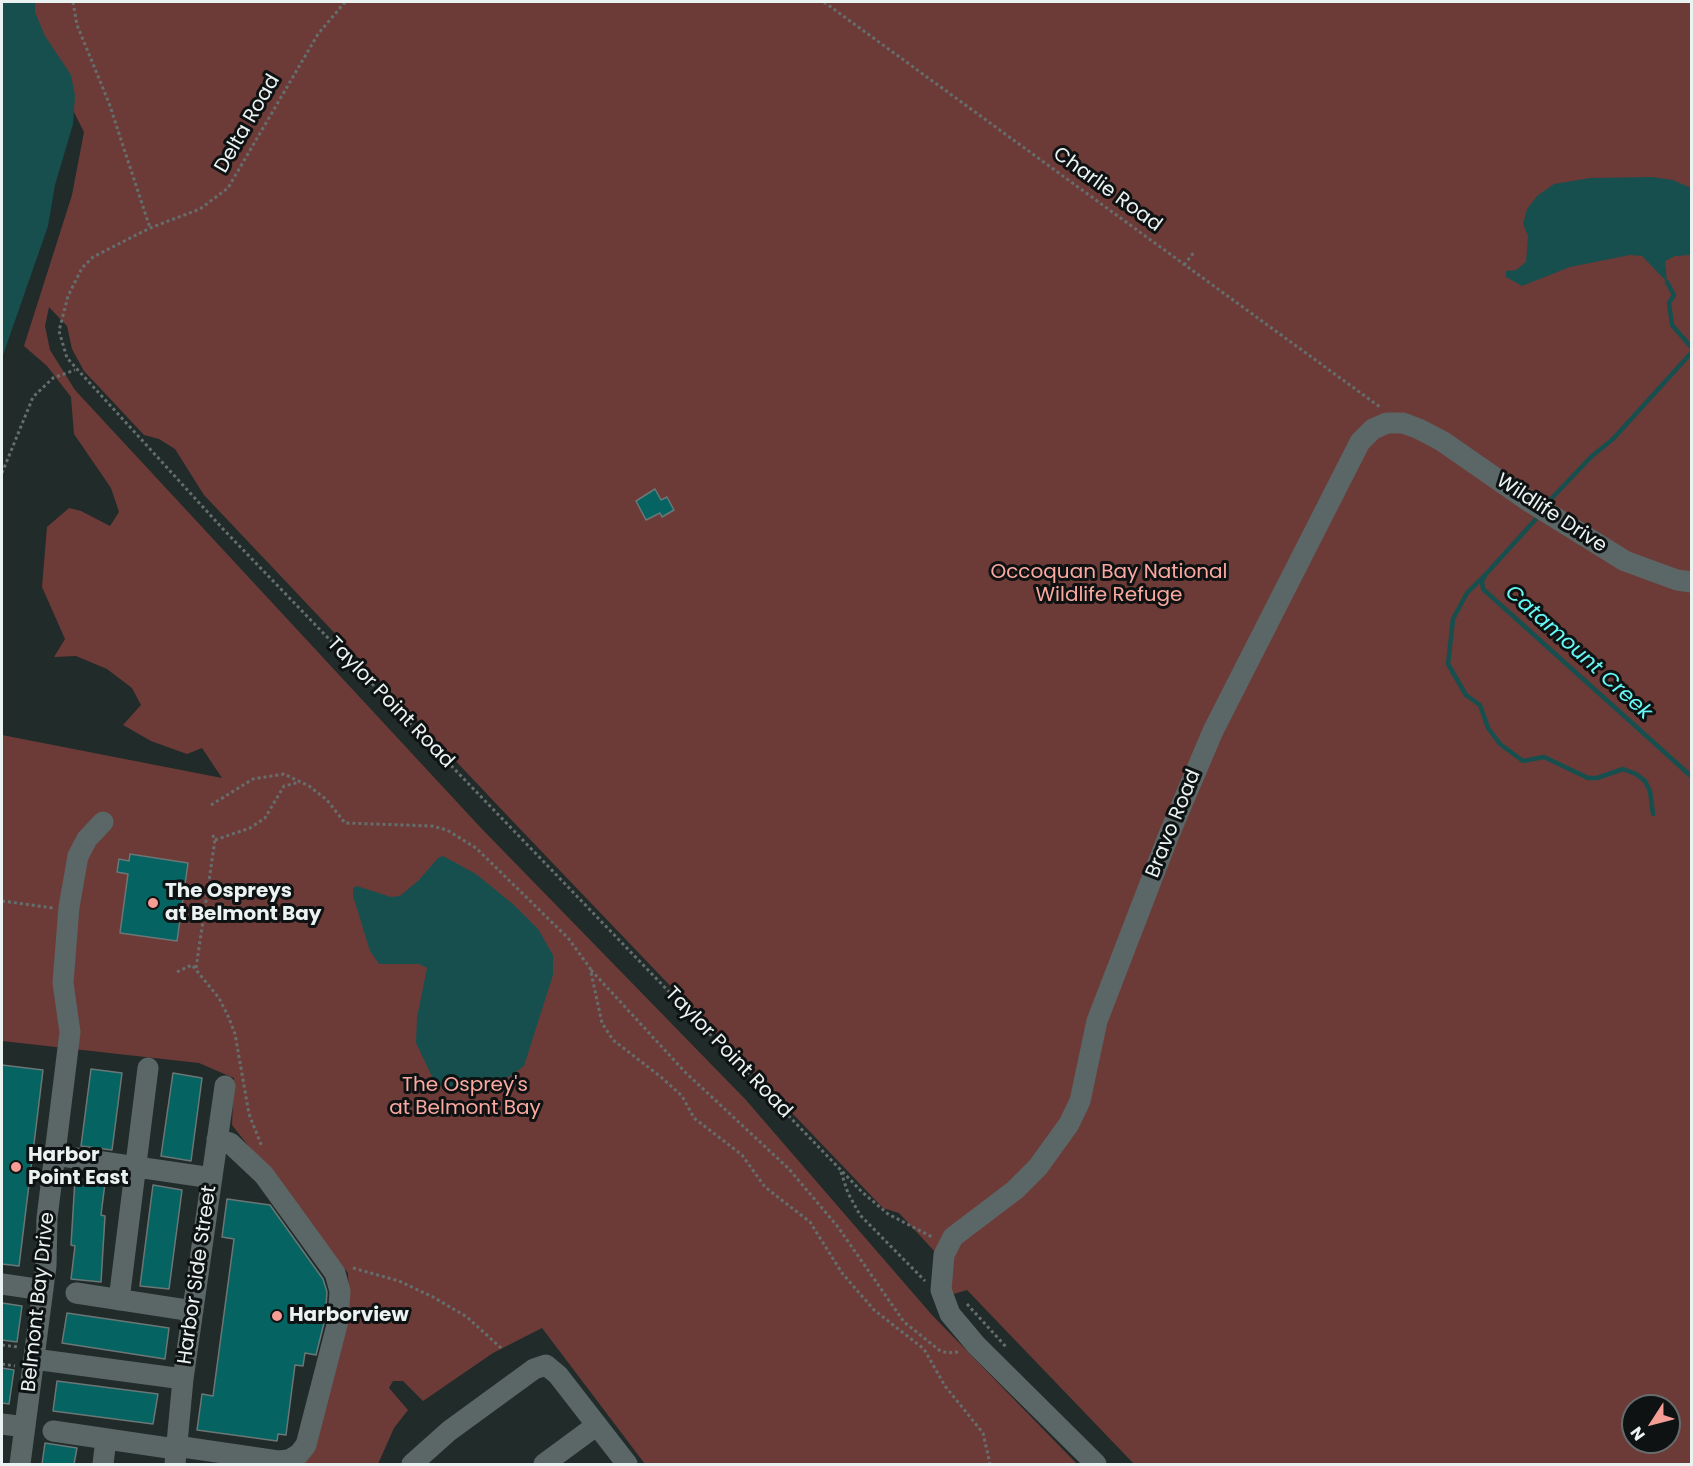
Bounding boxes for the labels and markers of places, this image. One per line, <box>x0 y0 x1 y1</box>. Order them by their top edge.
place label: The Ospreys at Belmont Bay <box>165 880 321 927</box>
marker: The Ospreys at Belmont Bay <box>146 896 160 910</box>
place label: Harbor Point East <box>28 1144 129 1191</box>
marker: Harbor Point East <box>9 1160 23 1174</box>
place label: Harborview <box>289 1304 409 1328</box>
marker: Harborview <box>270 1309 284 1323</box>

